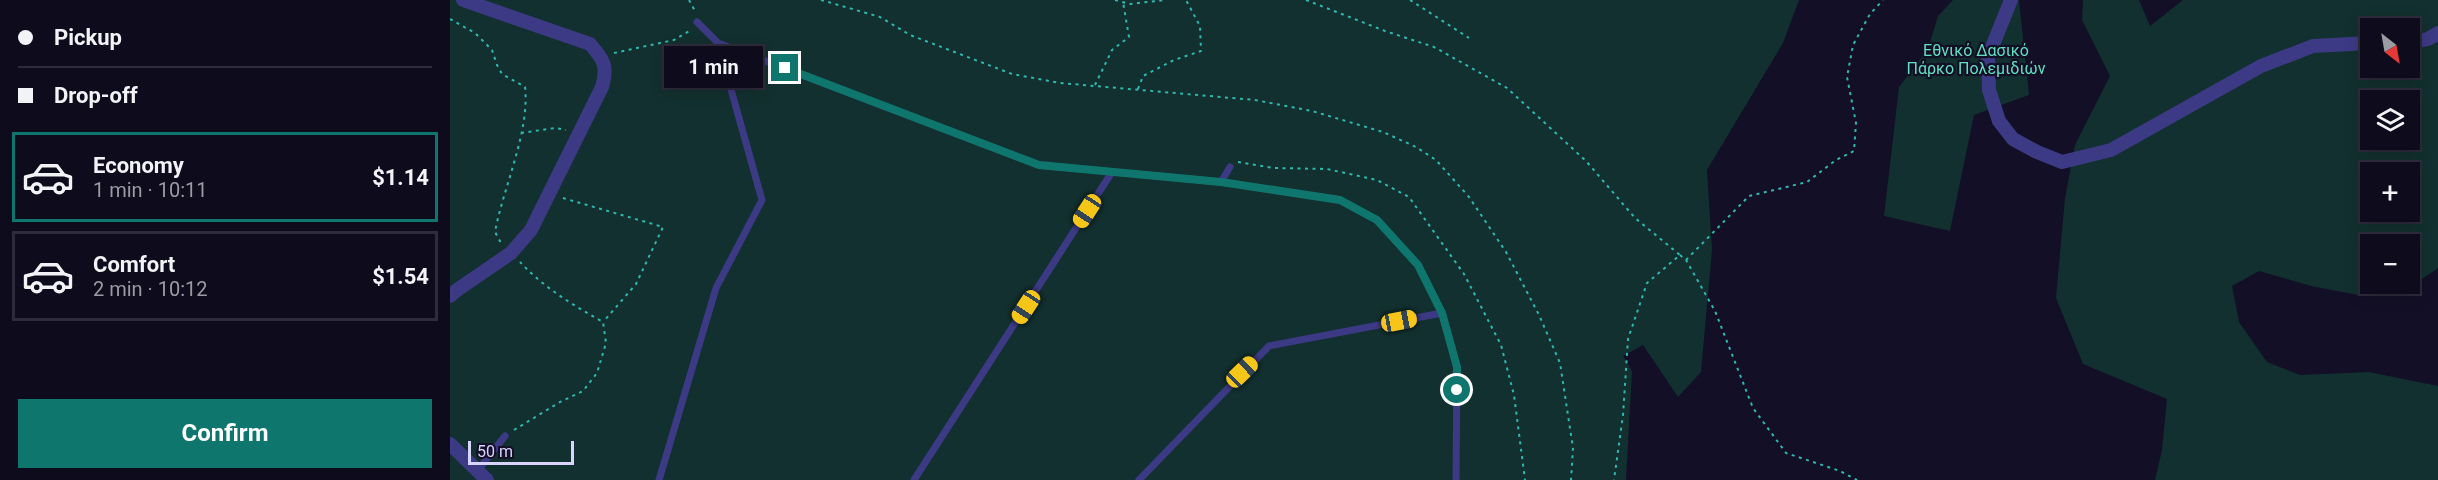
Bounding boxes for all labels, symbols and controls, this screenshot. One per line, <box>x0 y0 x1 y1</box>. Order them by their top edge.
north arrow <box>2360 18 2420 78</box>
map controls <box>2360 18 2420 294</box>
text: Pickup <box>54 25 122 50</box>
park label: Εθνικό Δασικό Πάρκο Πολεμιδιών <box>1906 41 2046 78</box>
callout: 1 min <box>665 47 764 89</box>
route end <box>771 54 798 81</box>
text: 1 min <box>688 55 739 79</box>
text: Drop-off <box>54 83 138 108</box>
button: layers <box>2360 90 2420 150</box>
icon: car <box>21 150 75 204</box>
text: Economy <box>93 153 184 178</box>
button: + <box>2360 162 2420 222</box>
text: $1.14 <box>372 165 429 190</box>
text: 1 min · 10:11 <box>93 178 208 202</box>
car <box>1070 191 1104 231</box>
button: − <box>2360 234 2420 294</box>
icon: car <box>21 249 75 303</box>
text: Comfort <box>93 252 175 277</box>
text: $1.54 <box>372 264 429 289</box>
text: 2 min · 10:12 <box>93 277 208 301</box>
car <box>1009 287 1043 327</box>
car <box>1380 309 1418 333</box>
car <box>1223 353 1261 391</box>
route start <box>1443 376 1470 403</box>
button: Confirm <box>18 399 432 468</box>
scale bar <box>468 438 574 466</box>
text: 50 m <box>477 442 513 461</box>

